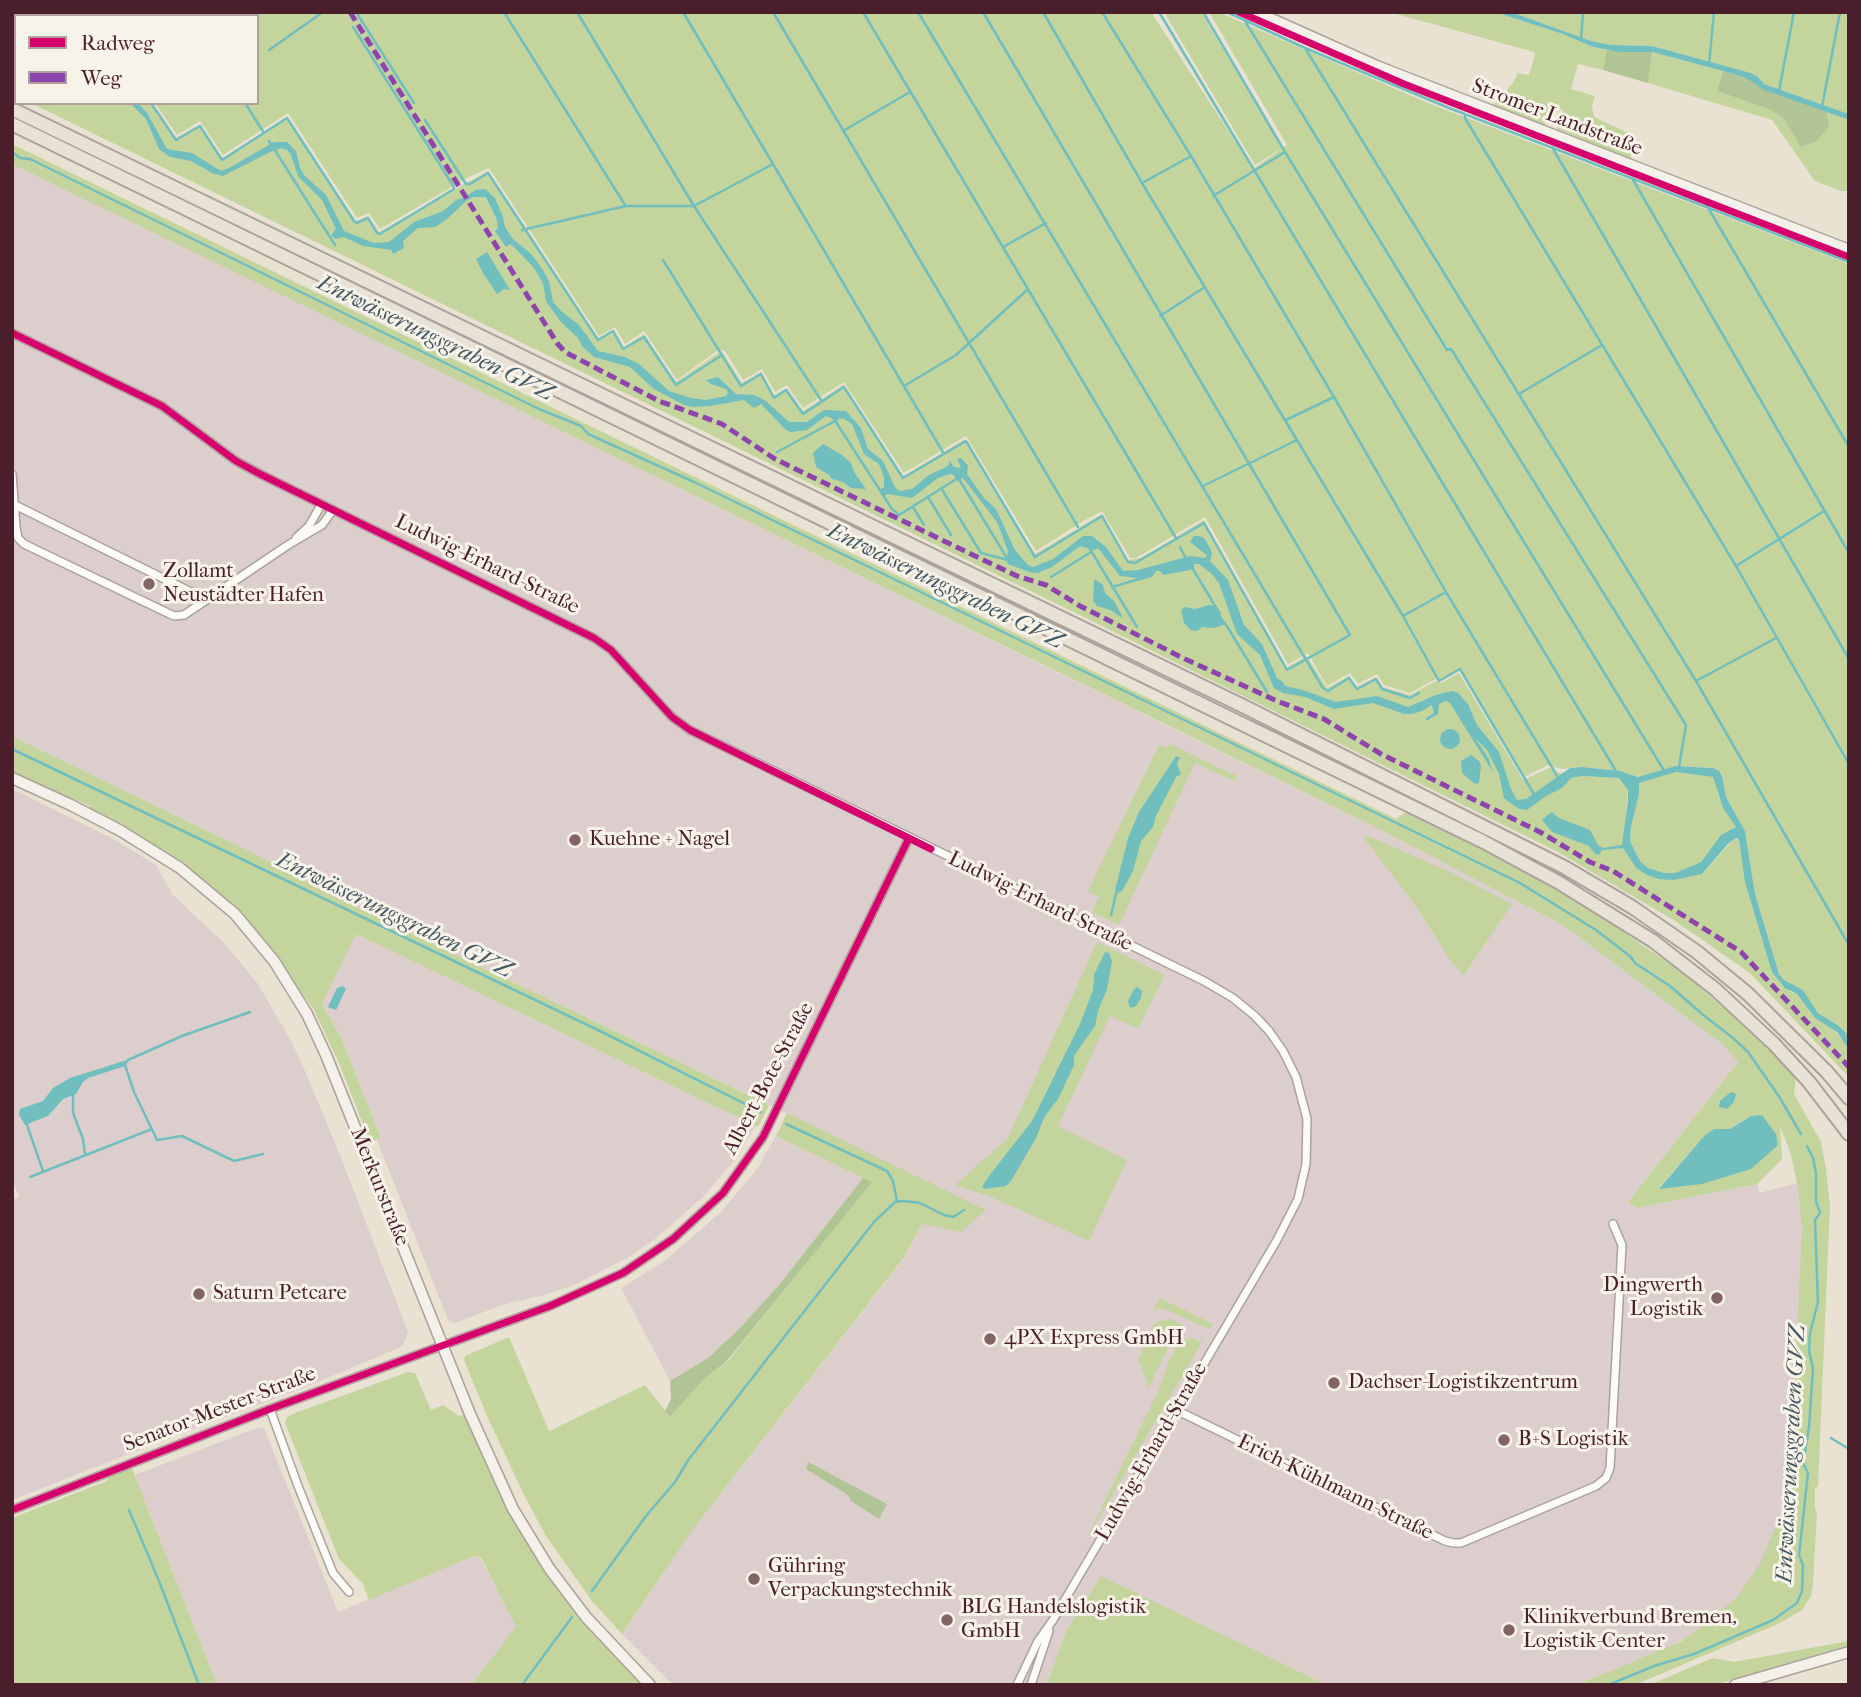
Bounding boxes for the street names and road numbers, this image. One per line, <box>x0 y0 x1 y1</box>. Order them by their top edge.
street label: Stromer Landstraße <box>1468 74 1646 162</box>
street label: Ludwig-Erhard-Straße <box>391 509 583 621</box>
street label: Ludwig-Erhard-Straße <box>944 846 1136 958</box>
street label: Albert-Bote-Straße <box>718 998 820 1160</box>
street label: Merkurstraße <box>344 1124 414 1250</box>
street label: Ludwig-Erhard-Straße <box>1091 1358 1213 1546</box>
street label: Senator-Mester-Straße <box>120 1362 320 1458</box>
street label: Erich-Kühlmann-Straße <box>1233 1430 1437 1546</box>

